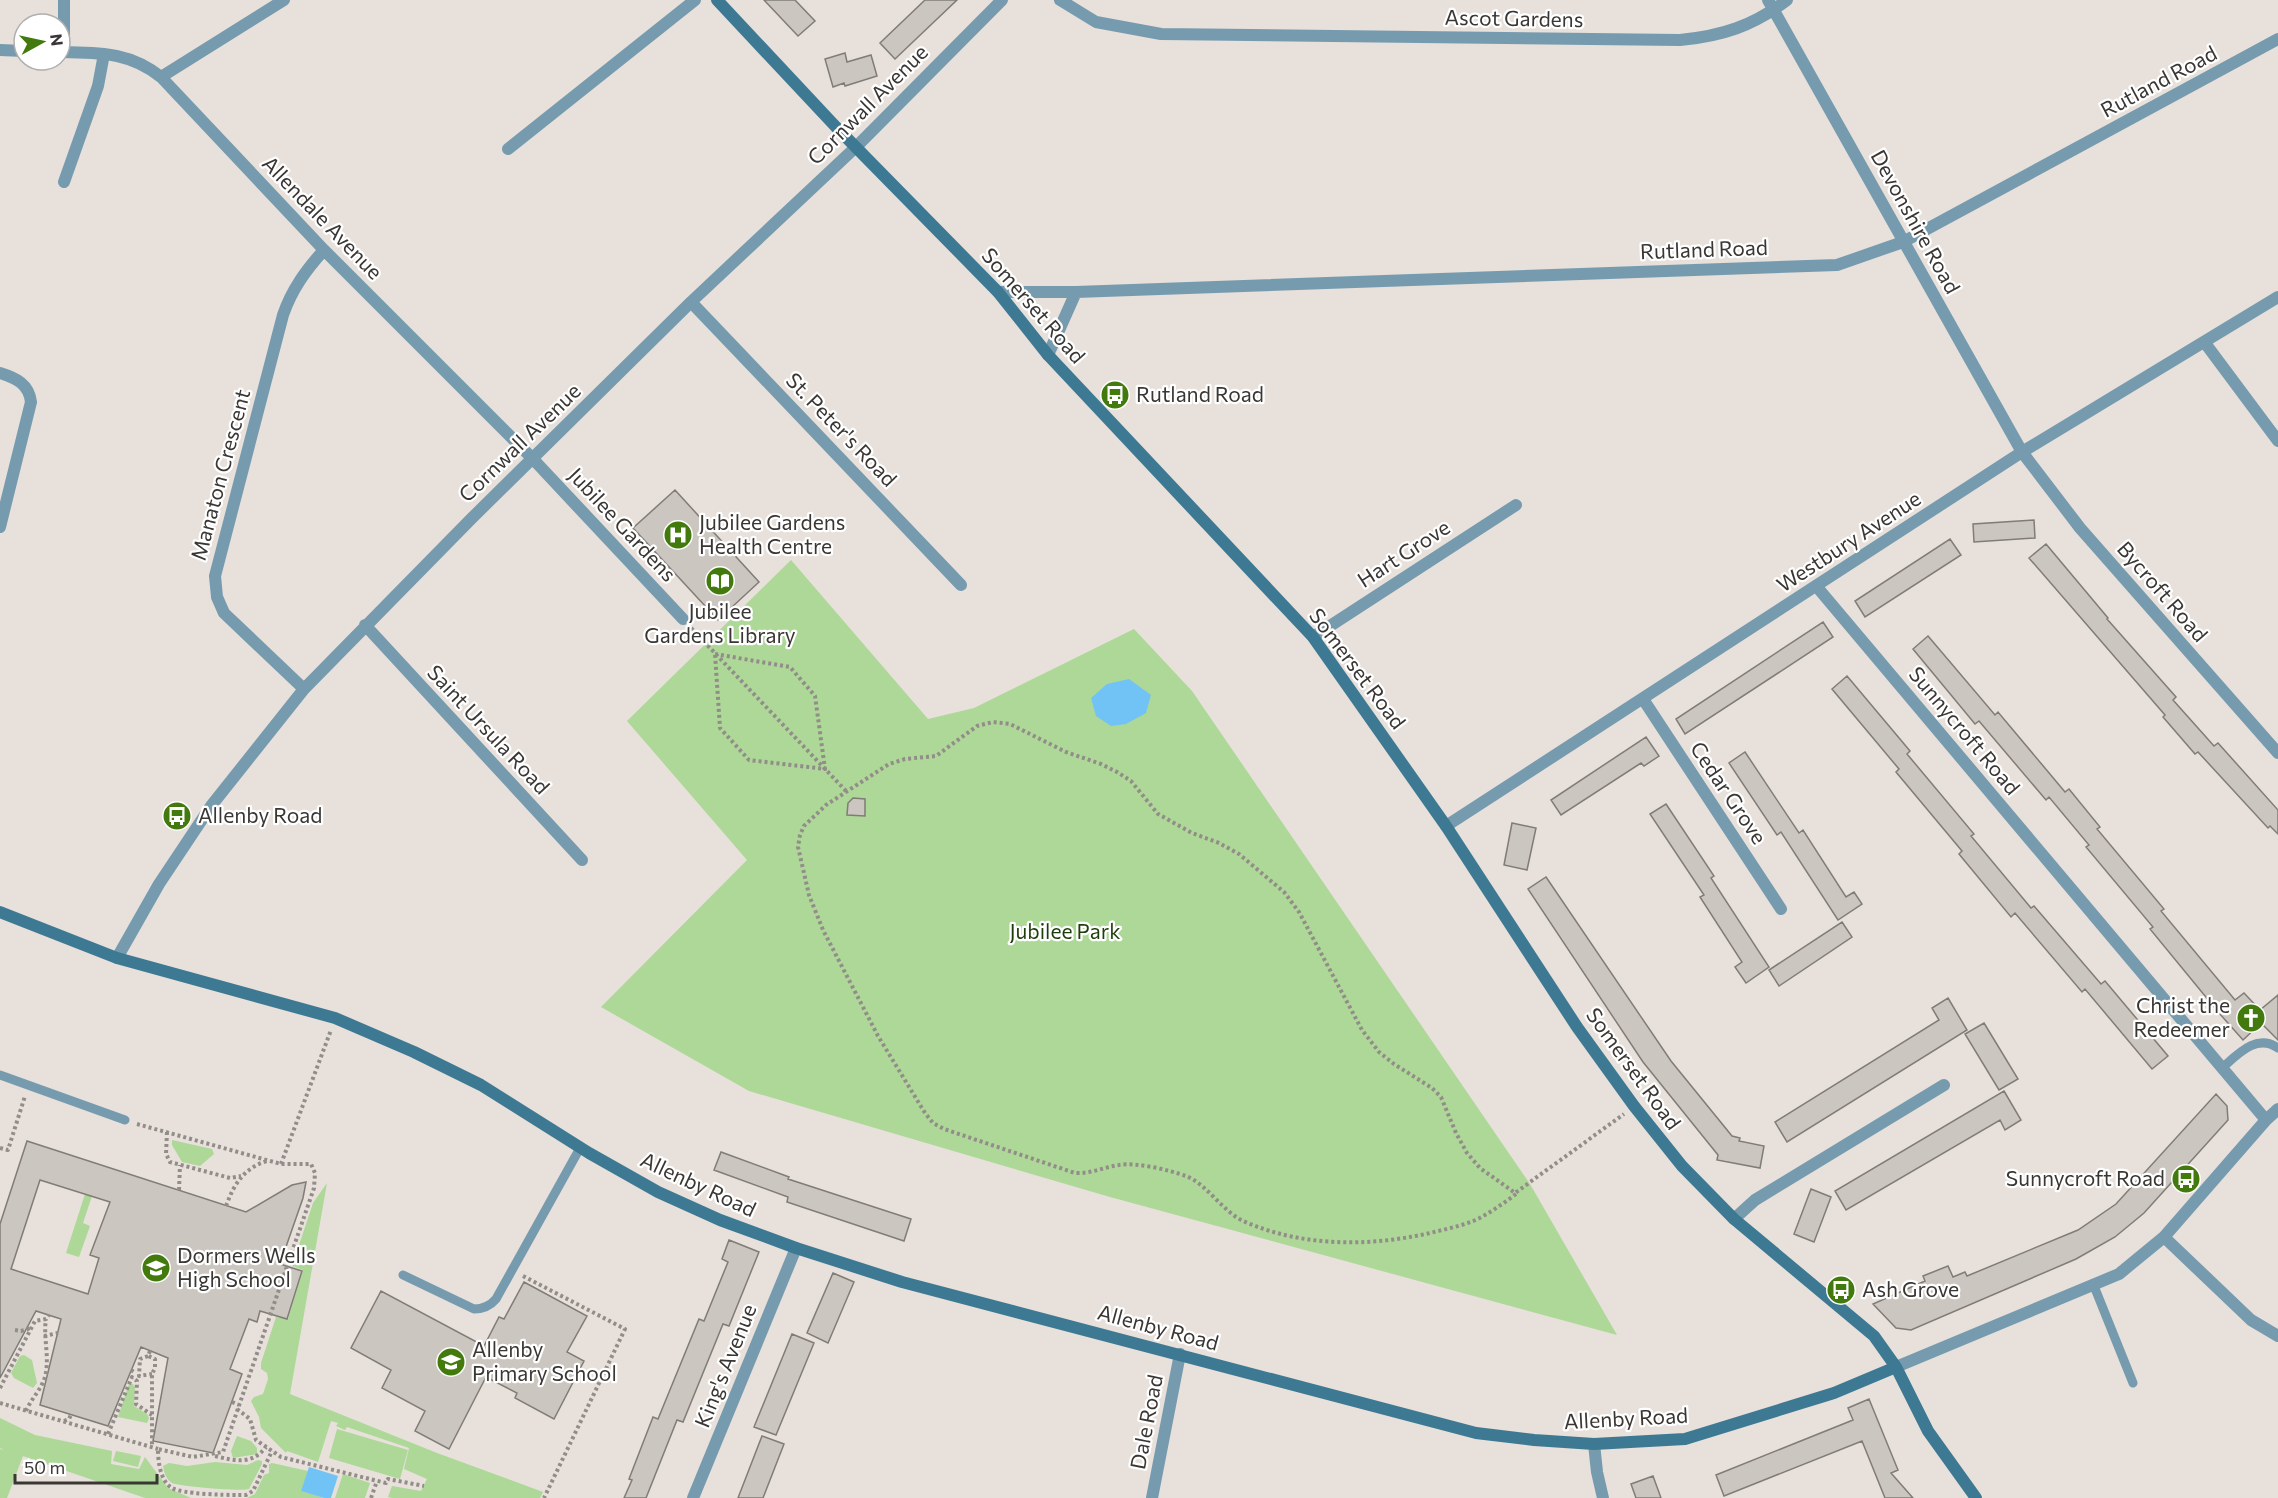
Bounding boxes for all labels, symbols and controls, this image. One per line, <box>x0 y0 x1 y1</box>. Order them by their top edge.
street label: Ascot Gardens <box>1444 4 1584 31</box>
north arrow <box>12 12 72 72</box>
text: N <box>47 33 68 47</box>
street label: Cornwall Avenue <box>802 39 932 169</box>
street label: Rutland Road <box>2096 40 2221 122</box>
street label: Devonshire Road <box>1866 145 1966 297</box>
street label: Allendale Avenue <box>258 150 388 284</box>
street label: Rutland Road <box>1640 234 1768 263</box>
street label: Somerset Road <box>977 242 1091 368</box>
street label: St. Peter's Road <box>782 367 903 491</box>
street label: Cornwall Avenue <box>453 378 585 506</box>
bus stop icon: Rutland Road <box>1099 379 1131 411</box>
place label: Rutland Road <box>1136 381 1264 406</box>
street label: Manaton Crescent <box>185 386 254 563</box>
street label: Jubilee Gardens <box>564 462 682 586</box>
street label: Westbury Avenue <box>1772 485 1925 597</box>
place label: Jubilee Gardens Health Centre <box>699 509 845 558</box>
street label: Hart Grove <box>1352 514 1454 592</box>
hospital icon: Jubilee Gardens Health Centre <box>662 519 694 551</box>
street label: Bycroft Road <box>2113 536 2213 646</box>
library icon: Jubilee Gardens Library <box>704 565 736 597</box>
place label: Jubilee Gardens Library <box>644 598 796 647</box>
street label: Somerset Road <box>1305 603 1412 733</box>
street label: Saint Ursula Road <box>423 659 555 799</box>
street label: Sunnycroft Road <box>1904 661 2026 799</box>
street label: Cedar Grove <box>1686 736 1773 848</box>
bus stop icon: Allenby Road <box>161 800 193 832</box>
place label: Allenby Road <box>198 802 322 827</box>
park label: Jubilee Park <box>1009 918 1121 943</box>
place label: Christ the Redeemer <box>2133 992 2230 1041</box>
street label: Somerset Road <box>1582 1002 1687 1134</box>
church icon: Christ the Redeemer <box>2235 1002 2267 1034</box>
street label: Allenby Road <box>637 1146 760 1221</box>
bus stop icon: Sunnycroft Road <box>2170 1163 2202 1195</box>
place label: Sunnycroft Road <box>2006 1165 2165 1190</box>
place label: Dormers Wells High School <box>177 1242 316 1291</box>
school or university icon: Dormers Wells High School <box>140 1252 172 1284</box>
bus stop icon: Ash Grove <box>1825 1274 1857 1306</box>
place label: Ash Grove <box>1862 1276 1959 1301</box>
street label: Allenby Road <box>1095 1298 1222 1355</box>
street label: King's Avenue <box>689 1300 761 1431</box>
place label: Allenby Primary School <box>472 1336 617 1385</box>
school or university icon: Allenby Primary School <box>435 1346 467 1378</box>
street label: Dale Road <box>1124 1372 1167 1471</box>
street label: Allenby Road <box>1563 1402 1689 1433</box>
scale bar <box>15 1447 158 1485</box>
text: 50 m <box>24 1456 65 1478</box>

